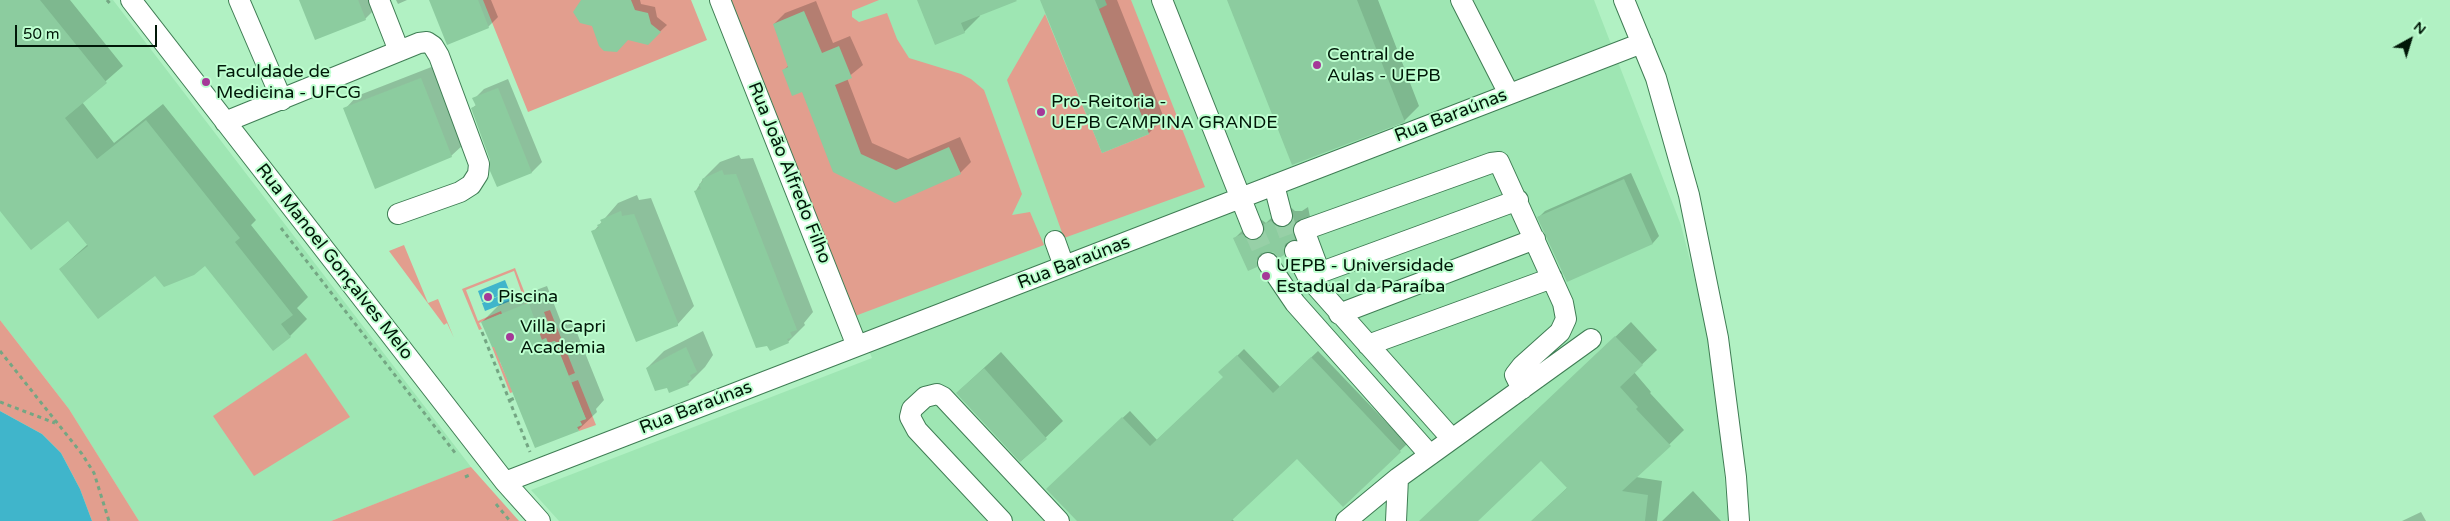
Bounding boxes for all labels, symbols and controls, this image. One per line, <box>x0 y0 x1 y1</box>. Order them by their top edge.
scale bar <box>18 15 160 47</box>
north arrow <box>2385 15 2435 65</box>
text: N <box>2410 18 2429 38</box>
text: 50 m <box>23 25 60 43</box>
place label: Central de Aulas - UEPB <box>1327 44 1441 86</box>
marker: Central de Aulas - UEPB <box>1311 59 1323 71</box>
place label: Faculdade de Medicina - UFCG <box>216 61 361 104</box>
marker: Faculdade de Medicina - UFCG <box>200 76 212 88</box>
street label: Rua João Alfredo Filho <box>743 79 835 267</box>
street label: Rua Baraúnas <box>1392 85 1510 147</box>
place label: Pro-Reitoria - UEPB CAMPINA GRANDE <box>1051 91 1278 134</box>
marker: Pro-Reitoria - UEPB CAMPINA GRANDE <box>1035 106 1047 118</box>
street label: Rua Manoel Gonçalves Melo <box>251 160 417 364</box>
street label: Rua Baraúnas <box>1015 232 1133 294</box>
place label: UEPB - Universidade Estadual da Paraíba <box>1276 255 1454 298</box>
marker: UEPB - Universidade Estadual da Paraíba <box>1260 270 1272 282</box>
place label: Piscina <box>498 286 558 308</box>
marker: Piscina <box>482 291 494 303</box>
place label: Villa Capri Academia <box>520 316 606 358</box>
marker: Villa Capri Academia <box>504 331 516 343</box>
street label: Rua Baraúnas <box>637 377 755 439</box>

